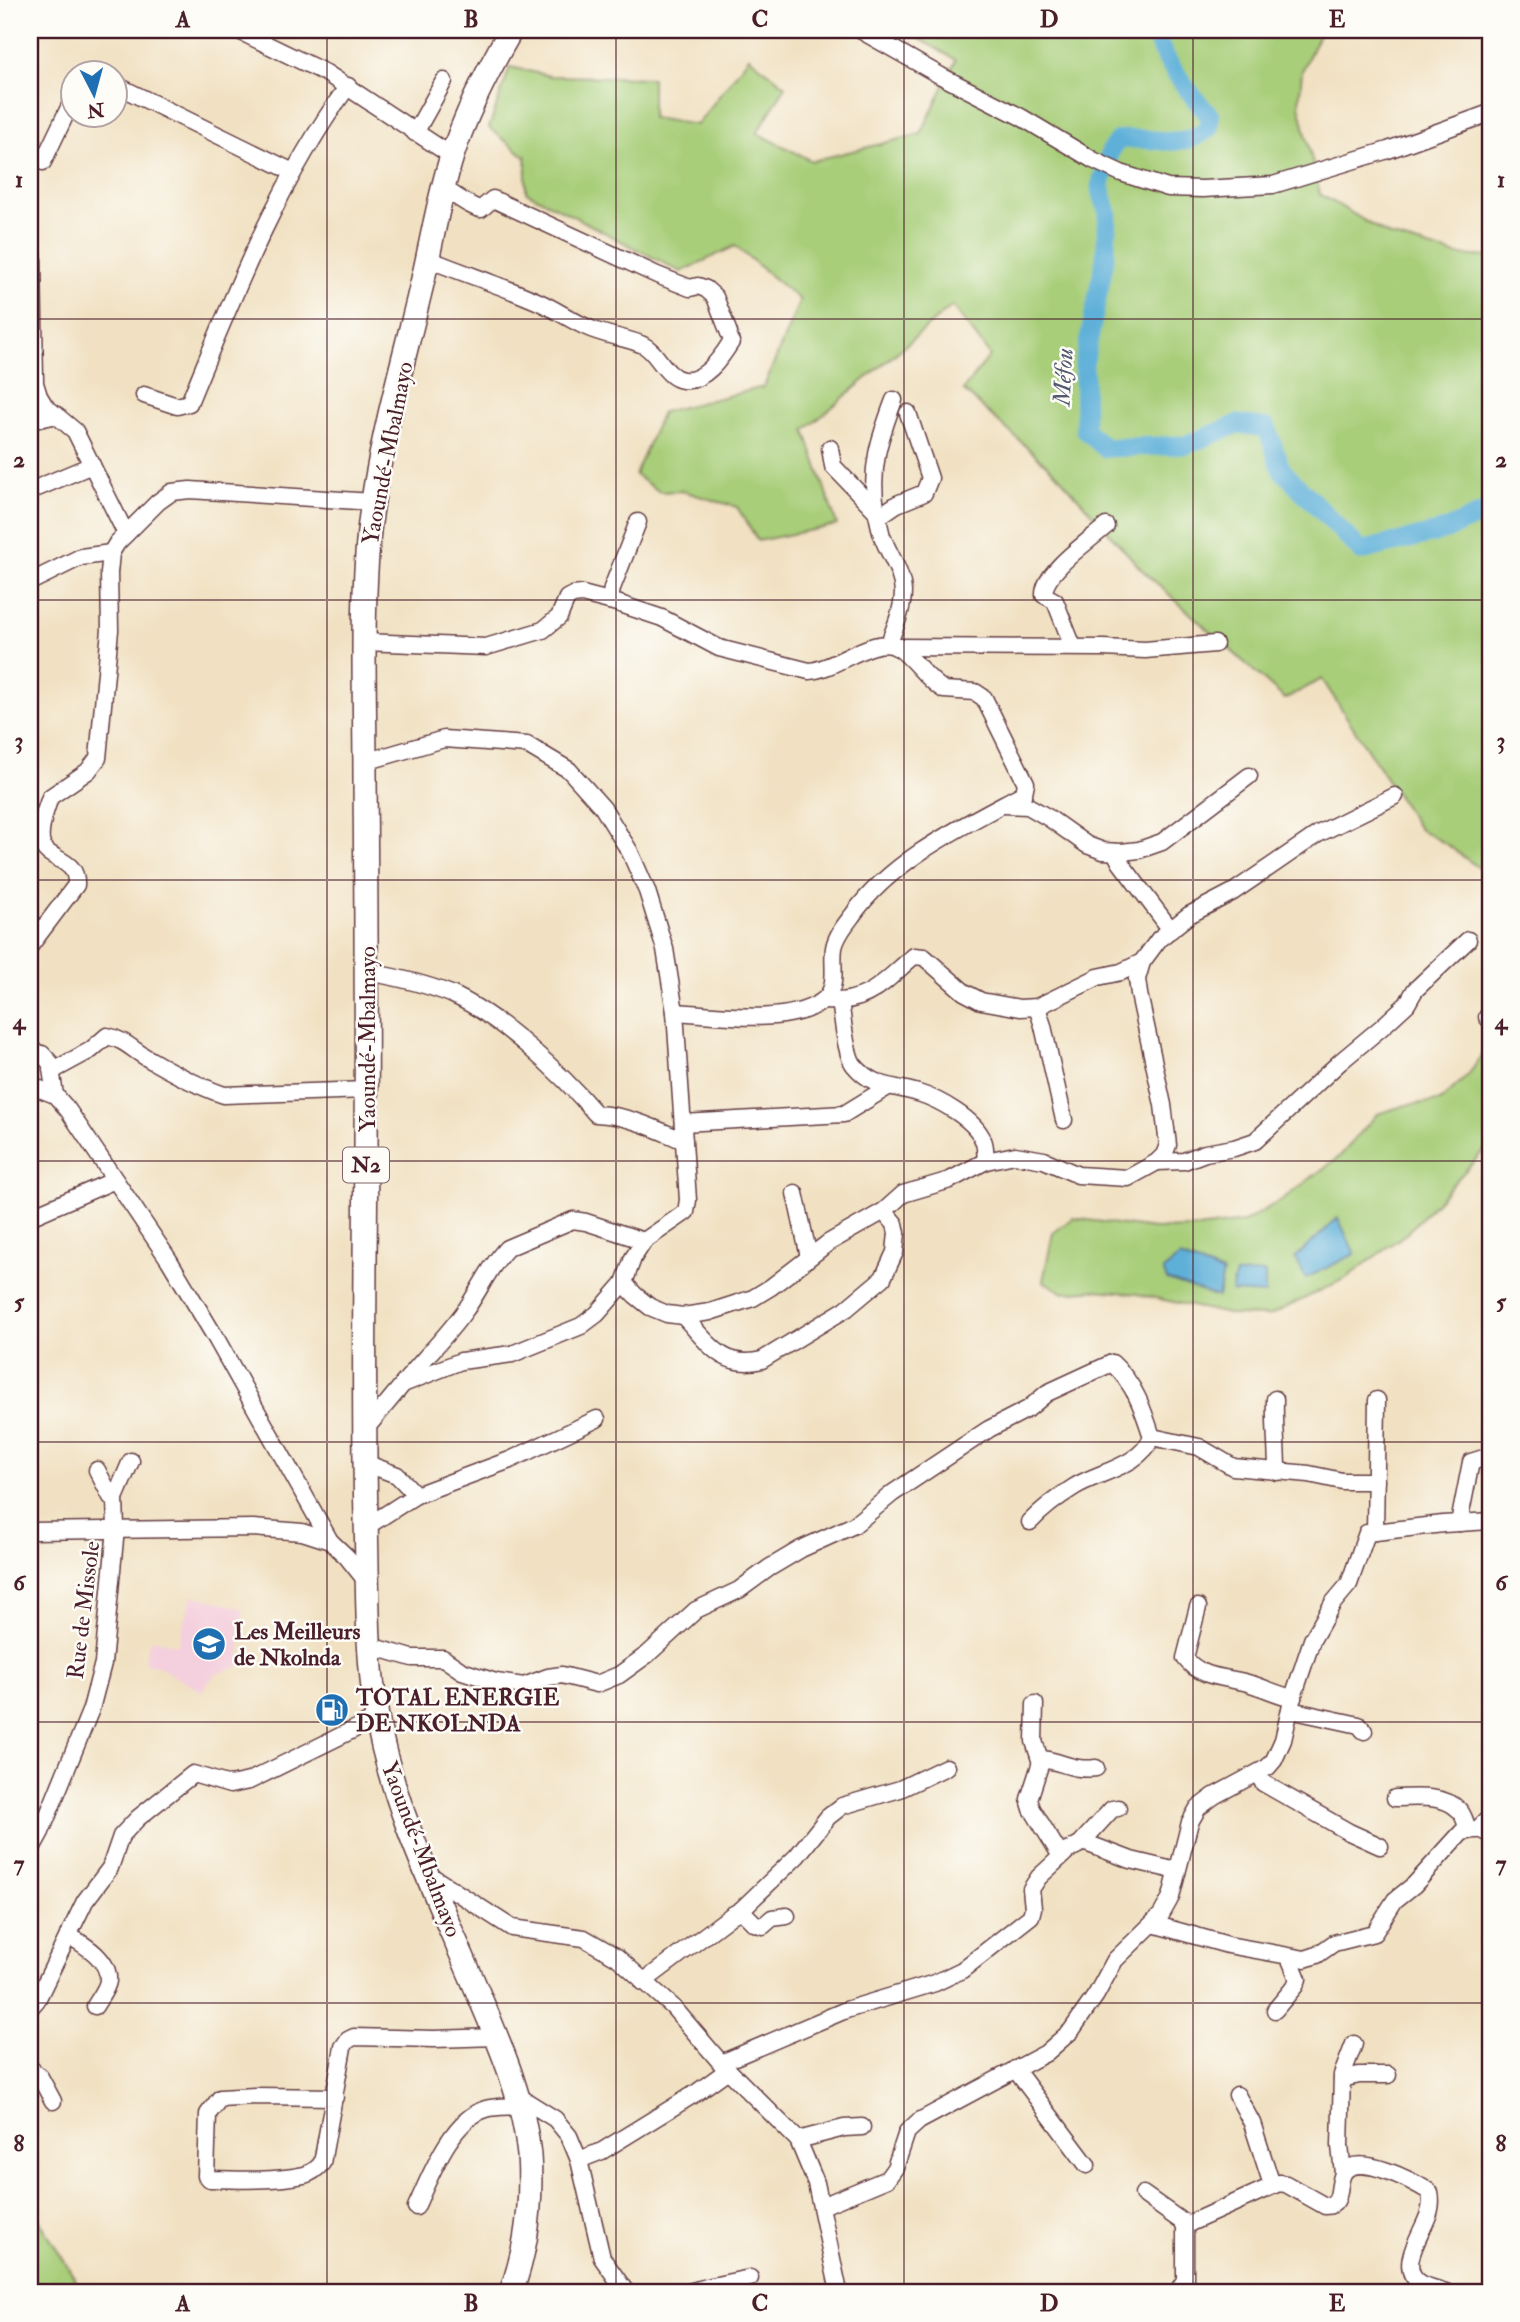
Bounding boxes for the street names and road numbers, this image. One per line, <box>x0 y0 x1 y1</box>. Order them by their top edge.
street label: Yaoundé-Mbalmayo <box>356 359 419 547</box>
street label: Yaoundé-Mbalmayo <box>353 946 382 1132</box>
road number: N2 <box>343 1148 389 1182</box>
street label: Rue de Missole <box>61 1539 106 1681</box>
street label: Yaoundé-Mbalmayo <box>375 1757 468 1941</box>

